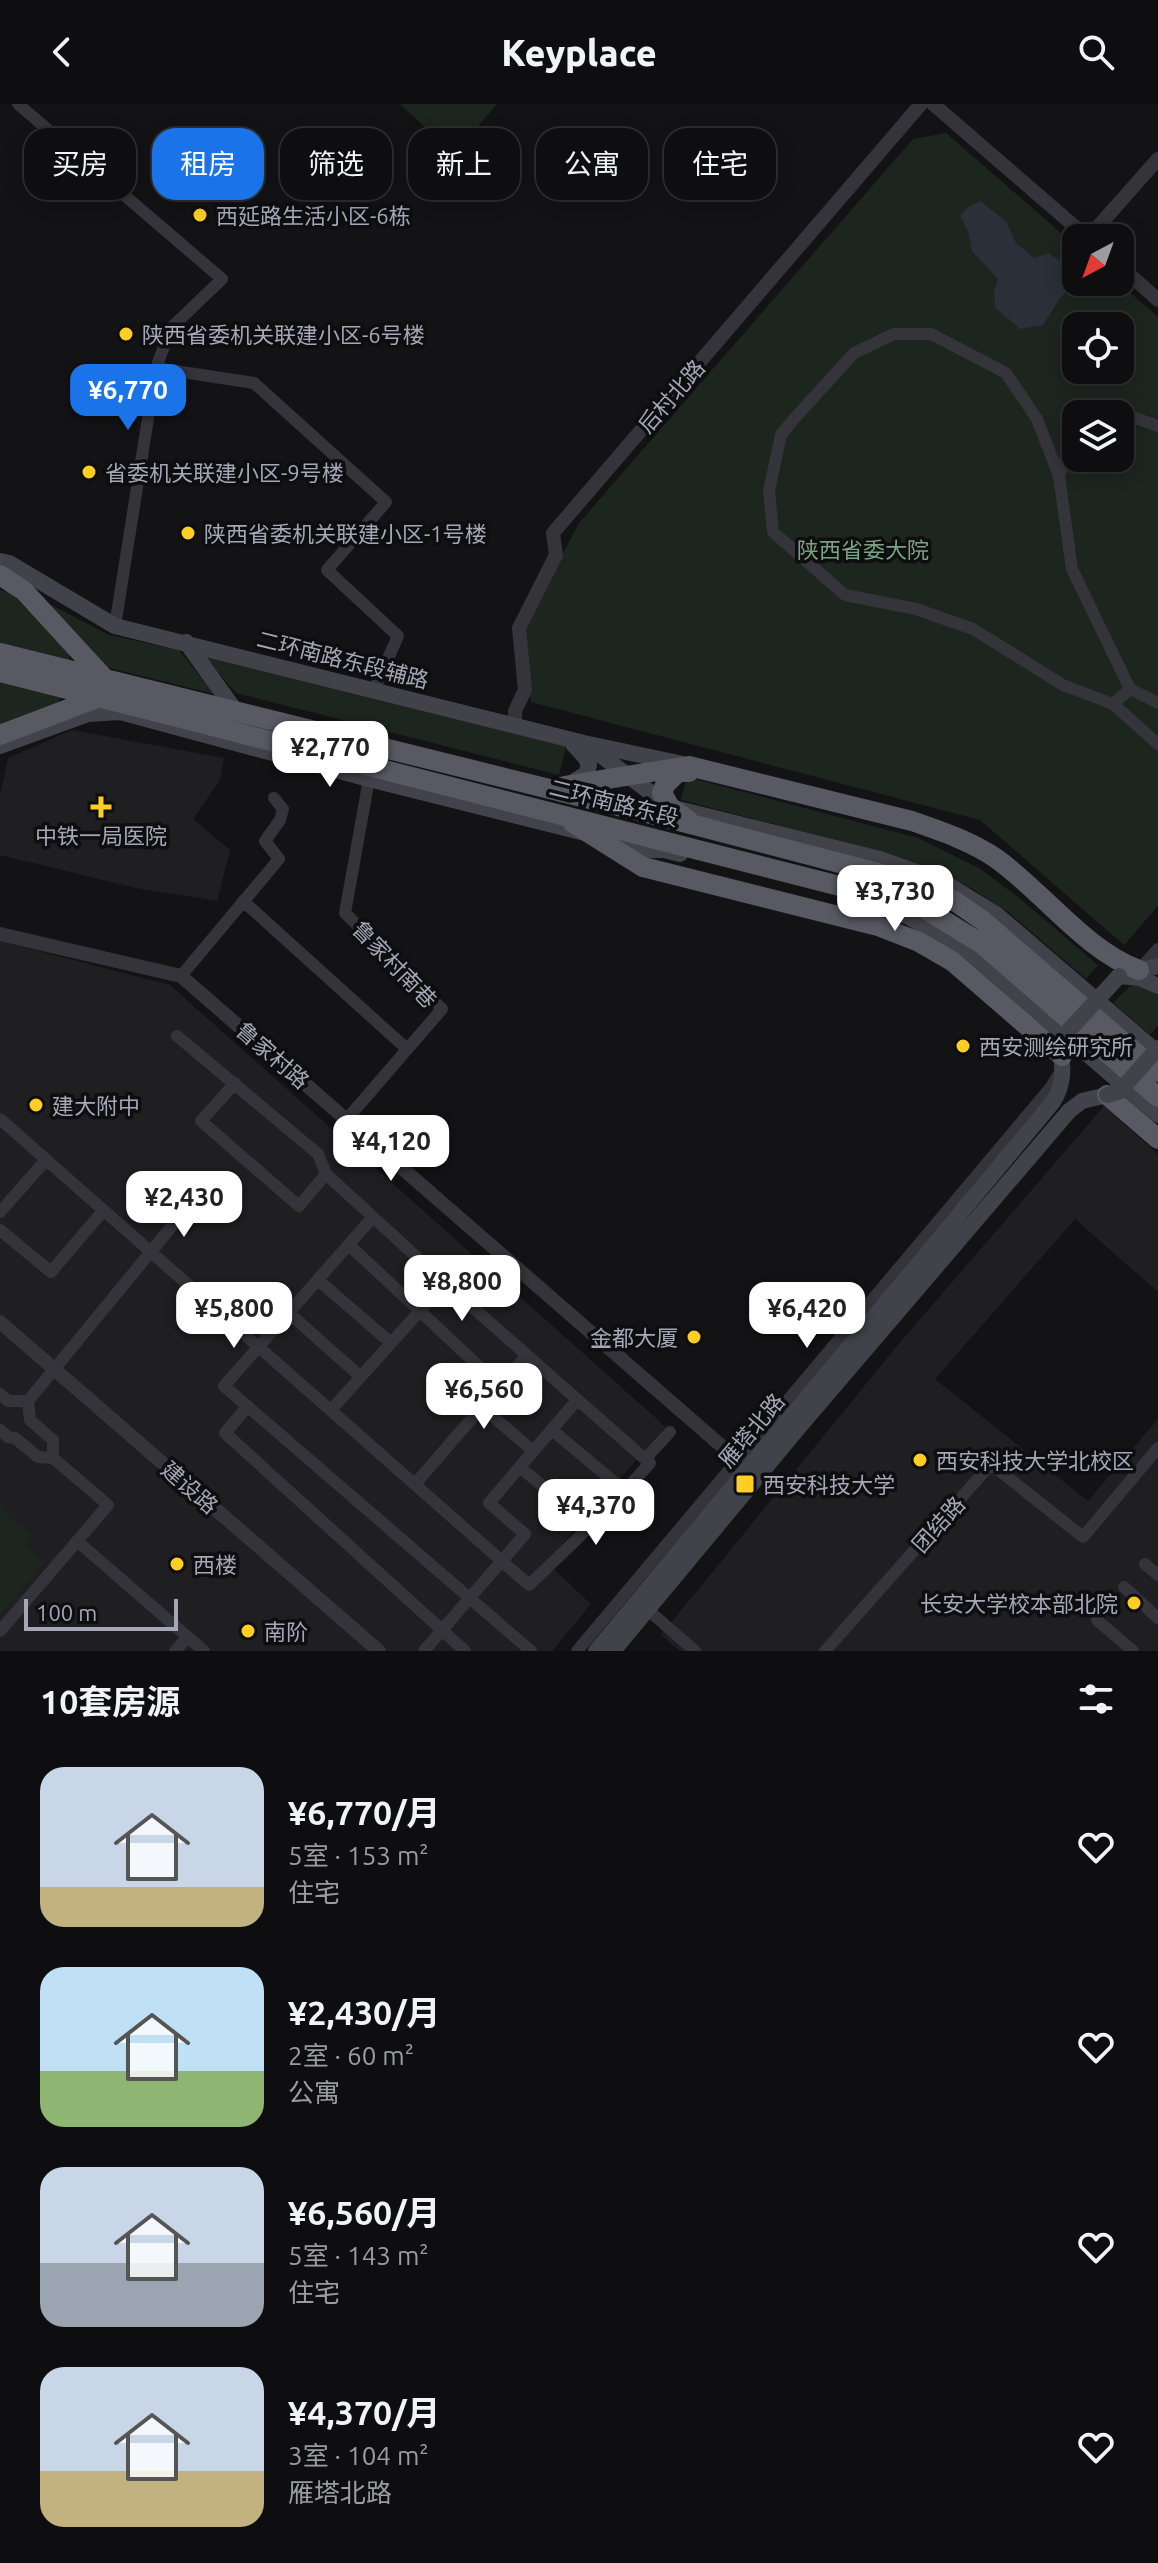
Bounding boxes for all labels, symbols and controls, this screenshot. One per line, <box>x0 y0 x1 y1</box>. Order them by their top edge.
icon: back <box>40 30 84 74</box>
icon: search <box>1074 30 1118 74</box>
text: Keyplace <box>501 32 657 73</box>
chip: 买房 <box>24 128 136 200</box>
chip: 租房 <box>152 128 264 200</box>
chip: 筛选 <box>280 128 392 200</box>
chip: 新上 <box>408 128 520 200</box>
chip: 公寓 <box>536 128 648 200</box>
chip: 住宅 <box>664 128 776 200</box>
place label: 西延路生活小区-6栋 <box>216 203 411 228</box>
marker: 西延路生活小区-6栋 <box>191 206 209 224</box>
north arrow <box>1062 224 1134 296</box>
map controls <box>1062 224 1134 472</box>
button: locate <box>1062 312 1134 384</box>
place label: 陕西省委机关联建小区-6号楼 <box>142 322 425 347</box>
marker: 陕西省委机关联建小区-6号楼 <box>117 325 135 343</box>
street label: 后村北路 <box>633 355 709 437</box>
pin: ¥6,770 <box>63 364 193 432</box>
text: ¥6,770 <box>88 375 168 404</box>
button: layers <box>1062 400 1134 472</box>
place label: 省委机关联建小区-9号楼 <box>105 460 344 485</box>
marker: 省委机关联建小区-9号楼 <box>80 463 98 481</box>
place label: 陕西省委机关联建小区-1号楼 <box>204 521 487 546</box>
marker: 陕西省委机关联建小区-1号楼 <box>179 524 197 542</box>
park label: 陕西省委大院 <box>797 537 929 562</box>
street label: 二环南路东段辅路 <box>255 626 431 692</box>
pin: ¥2,770 <box>265 721 395 789</box>
text: ¥2,770 <box>290 732 370 761</box>
street label: 二环南路东段 <box>547 774 681 830</box>
marker: 中铁一局医院 <box>90 796 112 818</box>
place label: 中铁一局医院 <box>35 823 167 848</box>
pin: ¥3,730 <box>830 865 960 933</box>
text: ¥3,730 <box>855 876 935 905</box>
street label: 鲁家村南巷 <box>348 916 442 1012</box>
street label: 鲁家村路 <box>232 1017 314 1093</box>
place label: 西安测绘研究所 <box>979 1034 1133 1059</box>
marker: 西安测绘研究所 <box>954 1037 972 1055</box>
place label: 建大附中 <box>52 1093 140 1118</box>
marker: 建大附中 <box>27 1096 45 1114</box>
pin: ¥4,120 <box>326 1115 456 1183</box>
text: ¥4,120 <box>351 1126 431 1155</box>
pin: ¥2,430 <box>119 1171 249 1239</box>
text: ¥2,430 <box>144 1182 224 1211</box>
pin: ¥8,800 <box>397 1255 527 1323</box>
text: ¥8,800 <box>422 1266 502 1295</box>
pin: ¥5,800 <box>169 1282 299 1350</box>
pin: ¥6,420 <box>742 1282 872 1350</box>
text: ¥5,800 <box>194 1293 274 1322</box>
text: ¥6,420 <box>767 1293 847 1322</box>
place label: 金都大厦 <box>590 1325 678 1350</box>
marker: 金都大厦 <box>685 1328 703 1346</box>
pin: ¥6,560 <box>419 1363 549 1431</box>
text: ¥6,560 <box>444 1374 524 1403</box>
street label: 雁塔北路 <box>713 1388 789 1472</box>
place label: 西安科技大学北校区 <box>936 1448 1134 1473</box>
marker: 西安科技大学北校区 <box>911 1451 929 1469</box>
street label: 建设路 <box>157 1456 223 1518</box>
place label: 西安科技大学 <box>763 1472 895 1497</box>
marker: 西安科技大学 <box>734 1473 756 1495</box>
pin: ¥4,370 <box>531 1479 661 1547</box>
text: ¥4,370 <box>556 1490 636 1519</box>
street label: 团结路 <box>907 1491 969 1557</box>
place label: 西楼 <box>193 1552 237 1577</box>
marker: 西楼 <box>168 1555 186 1573</box>
place label: 长安大学校本部北院 <box>920 1591 1118 1616</box>
marker: 长安大学校本部北院 <box>1125 1594 1143 1612</box>
scale bar <box>24 1595 178 1631</box>
text: 100 m <box>36 1600 97 1625</box>
place label: 南阶 <box>264 1619 308 1644</box>
marker: 南阶 <box>239 1622 257 1640</box>
icon: filters <box>1074 1677 1118 1721</box>
text: 10套房源 <box>40 1682 180 1720</box>
text: ¥6,770/月 <box>288 1793 441 1831</box>
icon: home <box>104 1799 200 1895</box>
icon: heart <box>1074 1825 1118 1869</box>
text: 5室 · 153 m² <box>288 1841 429 1870</box>
text: 住宅 <box>288 1878 340 1907</box>
text: ¥2,430/月 <box>288 1993 441 2031</box>
icon: home <box>104 1999 200 2095</box>
icon: heart <box>1074 2025 1118 2069</box>
text: 2室 · 60 m² <box>288 2041 414 2070</box>
text: 公寓 <box>288 2078 340 2107</box>
text: ¥6,560/月 <box>288 2193 441 2231</box>
icon: home <box>104 2199 200 2295</box>
icon: heart <box>1074 2225 1118 2269</box>
text: 5室 · 143 m² <box>288 2241 429 2270</box>
text: 住宅 <box>288 2278 340 2307</box>
text: ¥4,370/月 <box>288 2393 441 2431</box>
icon: home <box>104 2399 200 2495</box>
icon: heart <box>1074 2425 1118 2469</box>
text: 3室 · 104 m² <box>288 2441 429 2470</box>
text: 雁塔北路 <box>288 2478 392 2507</box>

